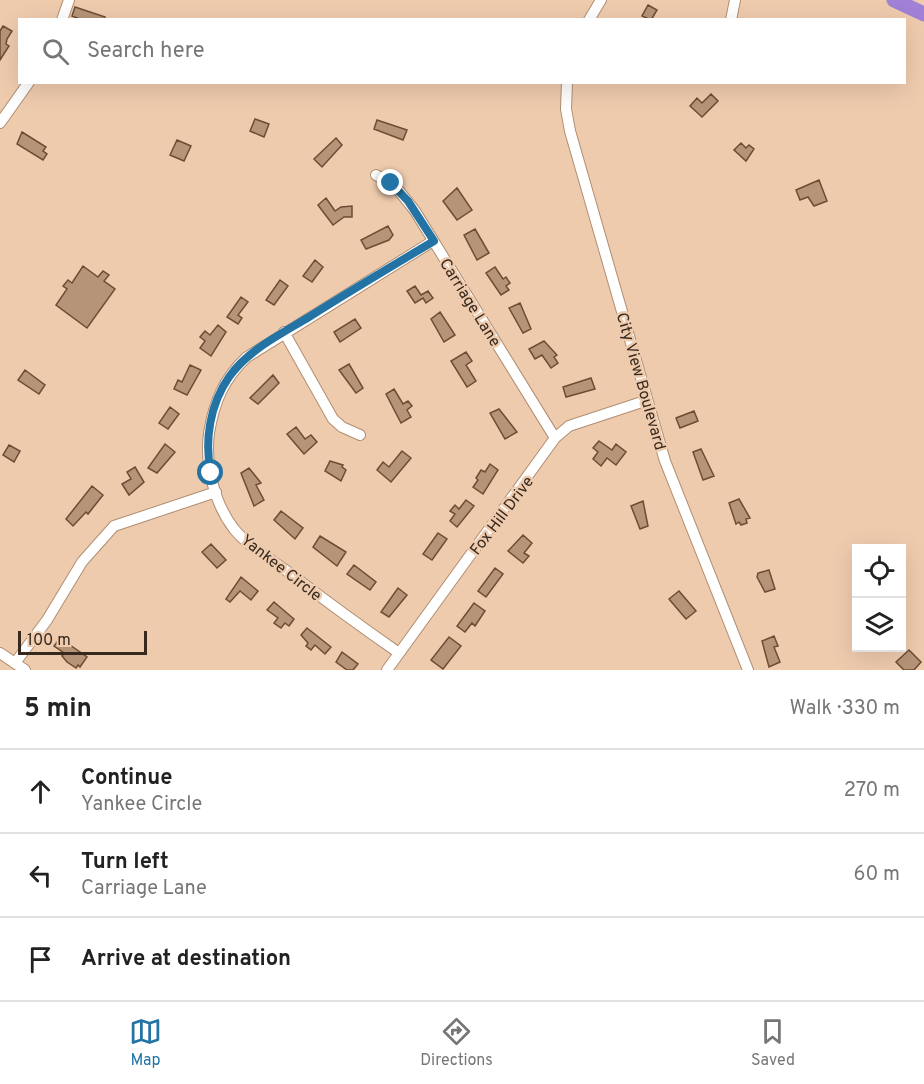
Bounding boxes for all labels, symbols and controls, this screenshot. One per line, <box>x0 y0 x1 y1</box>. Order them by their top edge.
search box <box>18 18 906 84</box>
icon: search <box>39 35 72 68</box>
text: Search here <box>87 38 205 65</box>
route end <box>377 169 403 195</box>
street label: Carriage Lane <box>434 255 504 351</box>
street label: City View Boulevard <box>611 310 669 453</box>
route start <box>197 459 223 485</box>
street label: Fox Hill Drive <box>466 473 539 560</box>
street label: Yankee Circle <box>236 531 325 606</box>
map controls <box>852 544 906 652</box>
button: locate <box>852 544 906 598</box>
button: layers <box>852 598 906 652</box>
scale bar <box>18 628 147 656</box>
text: 100 m <box>27 631 71 651</box>
text: 5 min <box>24 693 92 726</box>
text: Walk · 330 m <box>790 696 900 722</box>
text: Continue <box>81 765 172 792</box>
icon: ahead <box>24 775 57 808</box>
text: 270 m <box>844 778 900 804</box>
text: Yankee Circle <box>81 792 202 818</box>
text: Turn left <box>81 849 169 876</box>
icon: left <box>24 859 57 892</box>
text: 60 m <box>854 862 900 888</box>
text: Carriage Lane <box>81 876 207 902</box>
icon: arrive <box>24 943 57 976</box>
text: Arrive at destination <box>81 946 291 973</box>
tab: Map <box>129 1015 162 1071</box>
tab: Directions <box>420 1015 493 1071</box>
tab: Saved <box>751 1015 795 1071</box>

